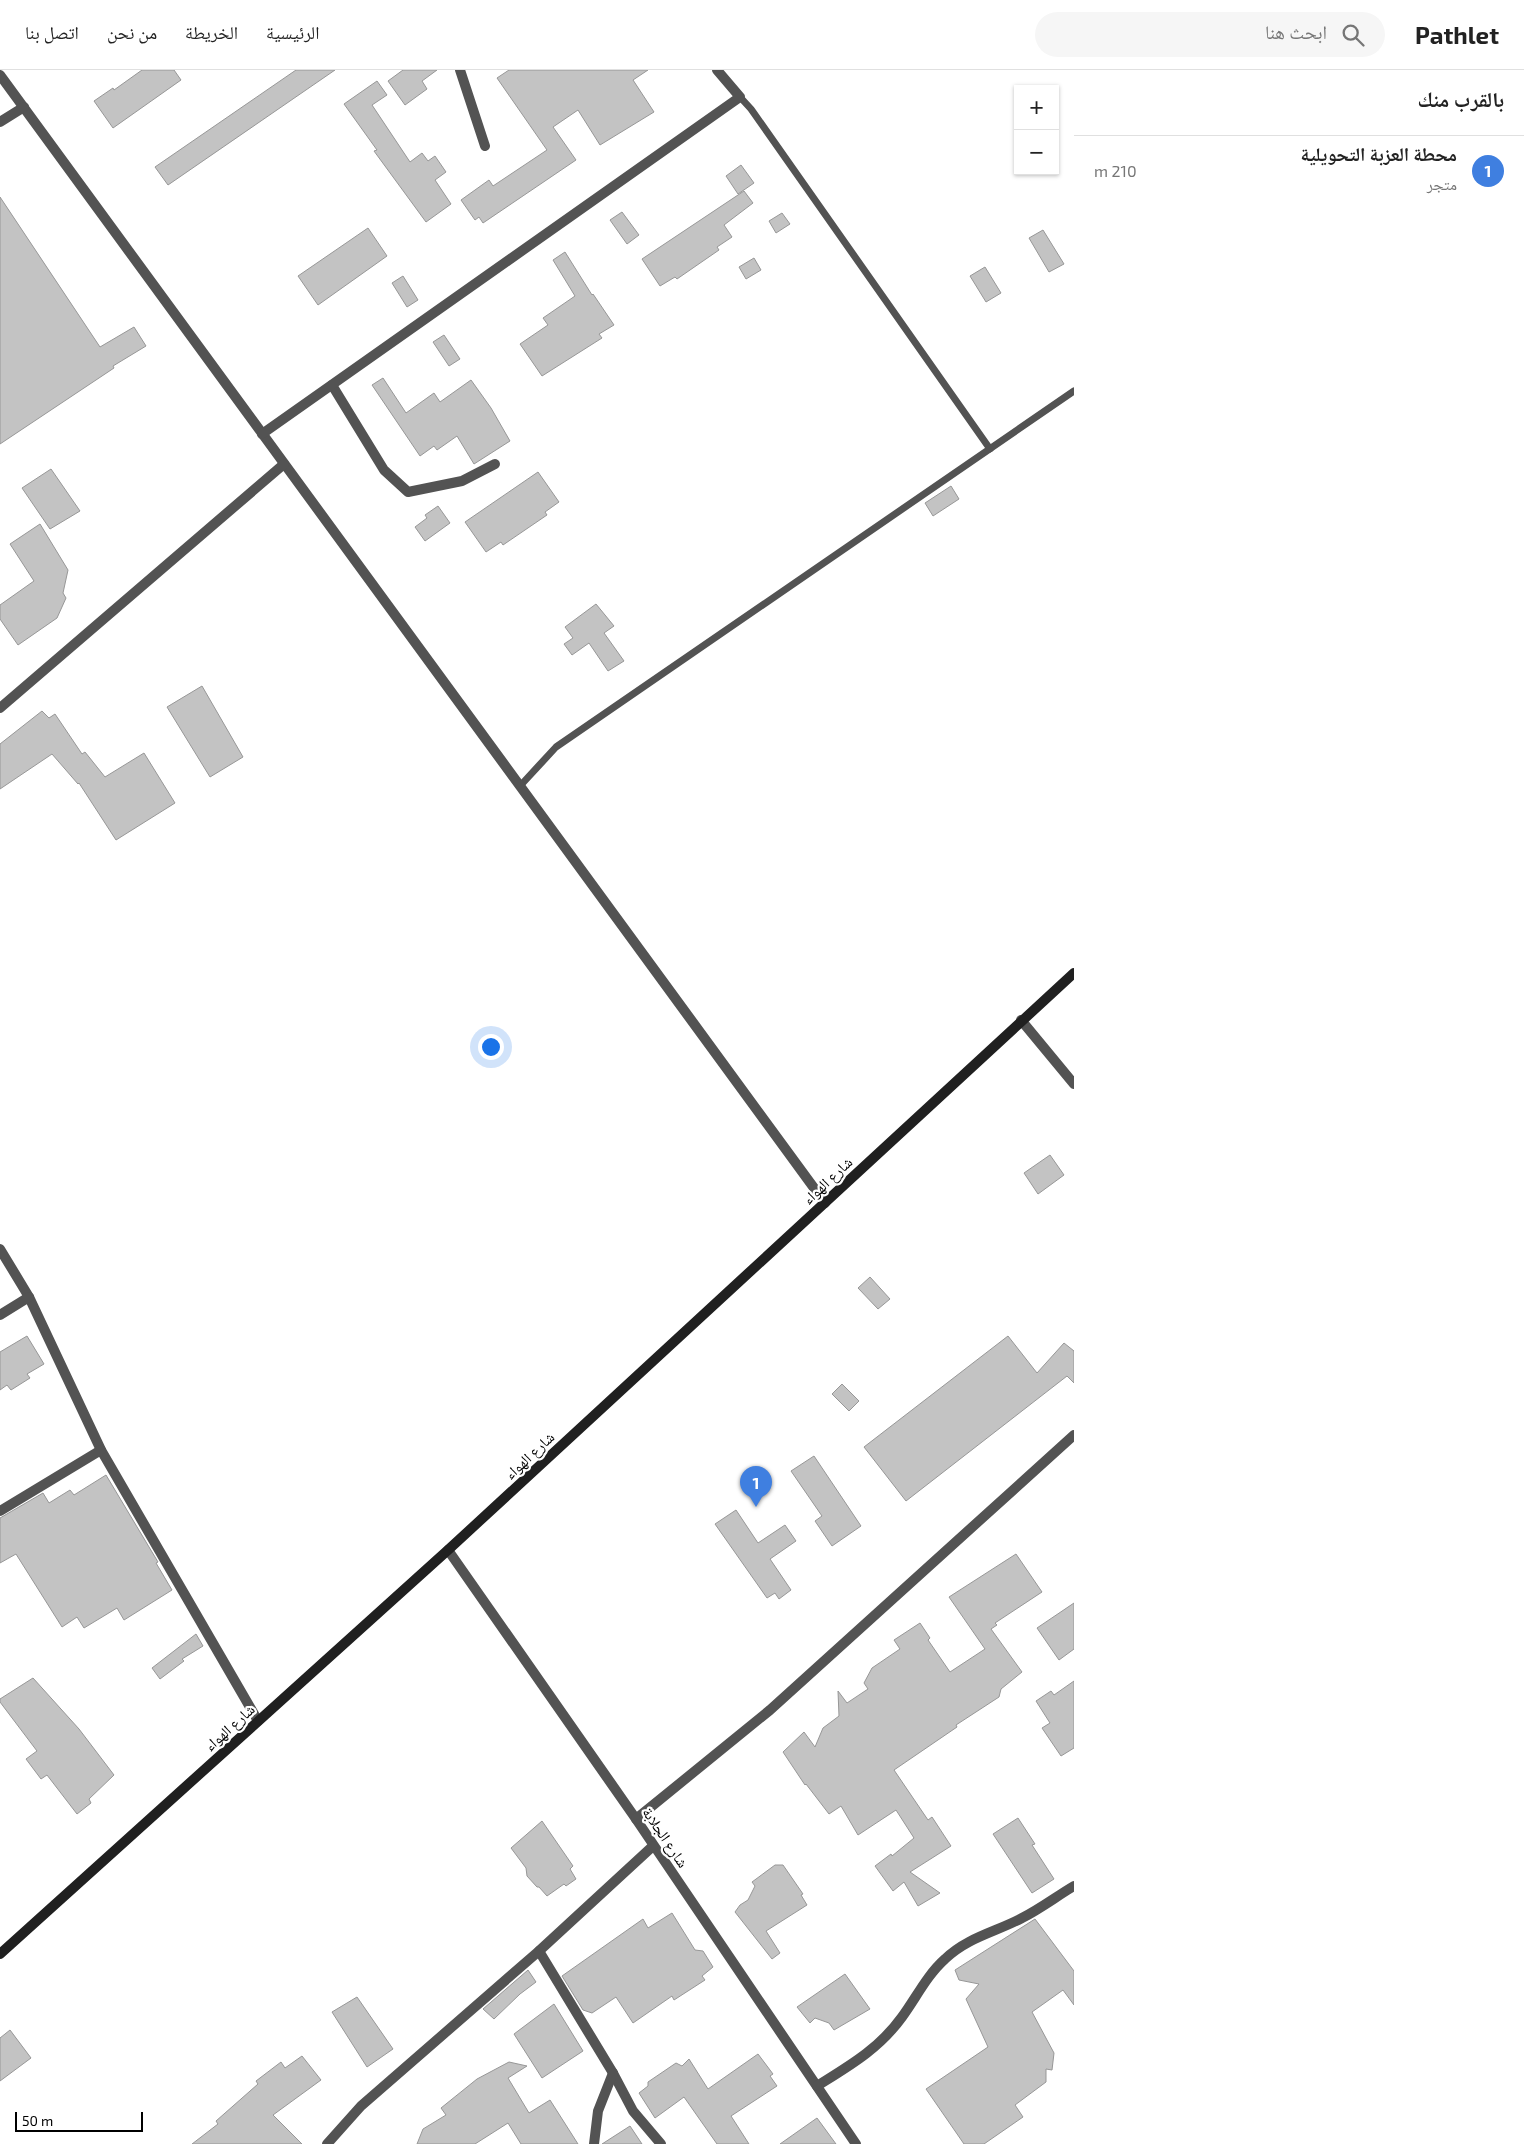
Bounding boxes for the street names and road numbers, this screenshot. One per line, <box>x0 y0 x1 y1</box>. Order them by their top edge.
street label: شارع الهواء <box>798 1152 857 1209</box>
street label: شارع الهواء <box>500 1427 559 1484</box>
street label: شارع الهواء <box>200 1700 259 1756</box>
street label: شارع الجلابة <box>638 1804 693 1872</box>

